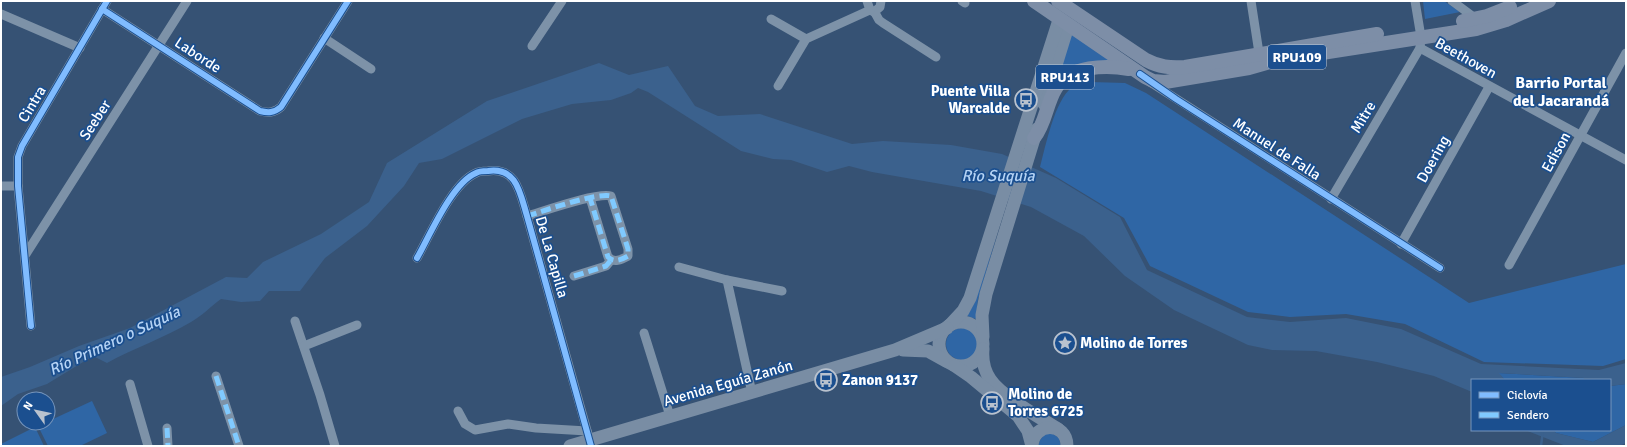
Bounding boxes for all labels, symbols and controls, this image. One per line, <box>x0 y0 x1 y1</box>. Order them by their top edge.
street label: Laborde <box>171 33 225 77</box>
street label: Beethoven <box>1432 34 1500 82</box>
road number: RPU109 <box>1268 45 1326 69</box>
road number: RPU113 <box>1036 65 1094 89</box>
district label: Barrio Portal del Jacarandá <box>1513 73 1609 111</box>
street label: Cintra <box>14 82 50 126</box>
place label: Puente Villa Warcalde <box>931 82 1010 117</box>
bus stop icon: Puente Villa Warcalde <box>1013 87 1039 113</box>
street label: Seeber <box>75 96 115 143</box>
street label: Mitre <box>1347 98 1379 136</box>
street label: Manuel de Falla <box>1230 114 1324 184</box>
street label: Edison <box>1538 129 1574 175</box>
street label: Doering <box>1413 132 1453 186</box>
water label: Río Suquía <box>961 166 1035 186</box>
street label: De La Capilla <box>532 214 572 300</box>
water label: Río Primero o Suquía <box>46 301 184 380</box>
place icon: Molino de Torres <box>1052 330 1078 356</box>
place label: Molino de Torres <box>1080 334 1188 352</box>
street label: Avenida Eguía Zanón <box>661 356 795 410</box>
bus stop icon: Zanon 9137 <box>813 367 839 393</box>
place label: Zanon 9137 <box>842 371 918 389</box>
legend <box>1471 379 1611 431</box>
place label: Molino de Torres 6725 <box>1008 385 1084 420</box>
text: Ciclovía <box>1507 388 1548 403</box>
bus stop icon: Molino de Torres 6725 <box>979 390 1005 416</box>
north arrow <box>16 391 56 431</box>
text: N <box>20 399 36 413</box>
text: Sendero <box>1507 408 1549 423</box>

